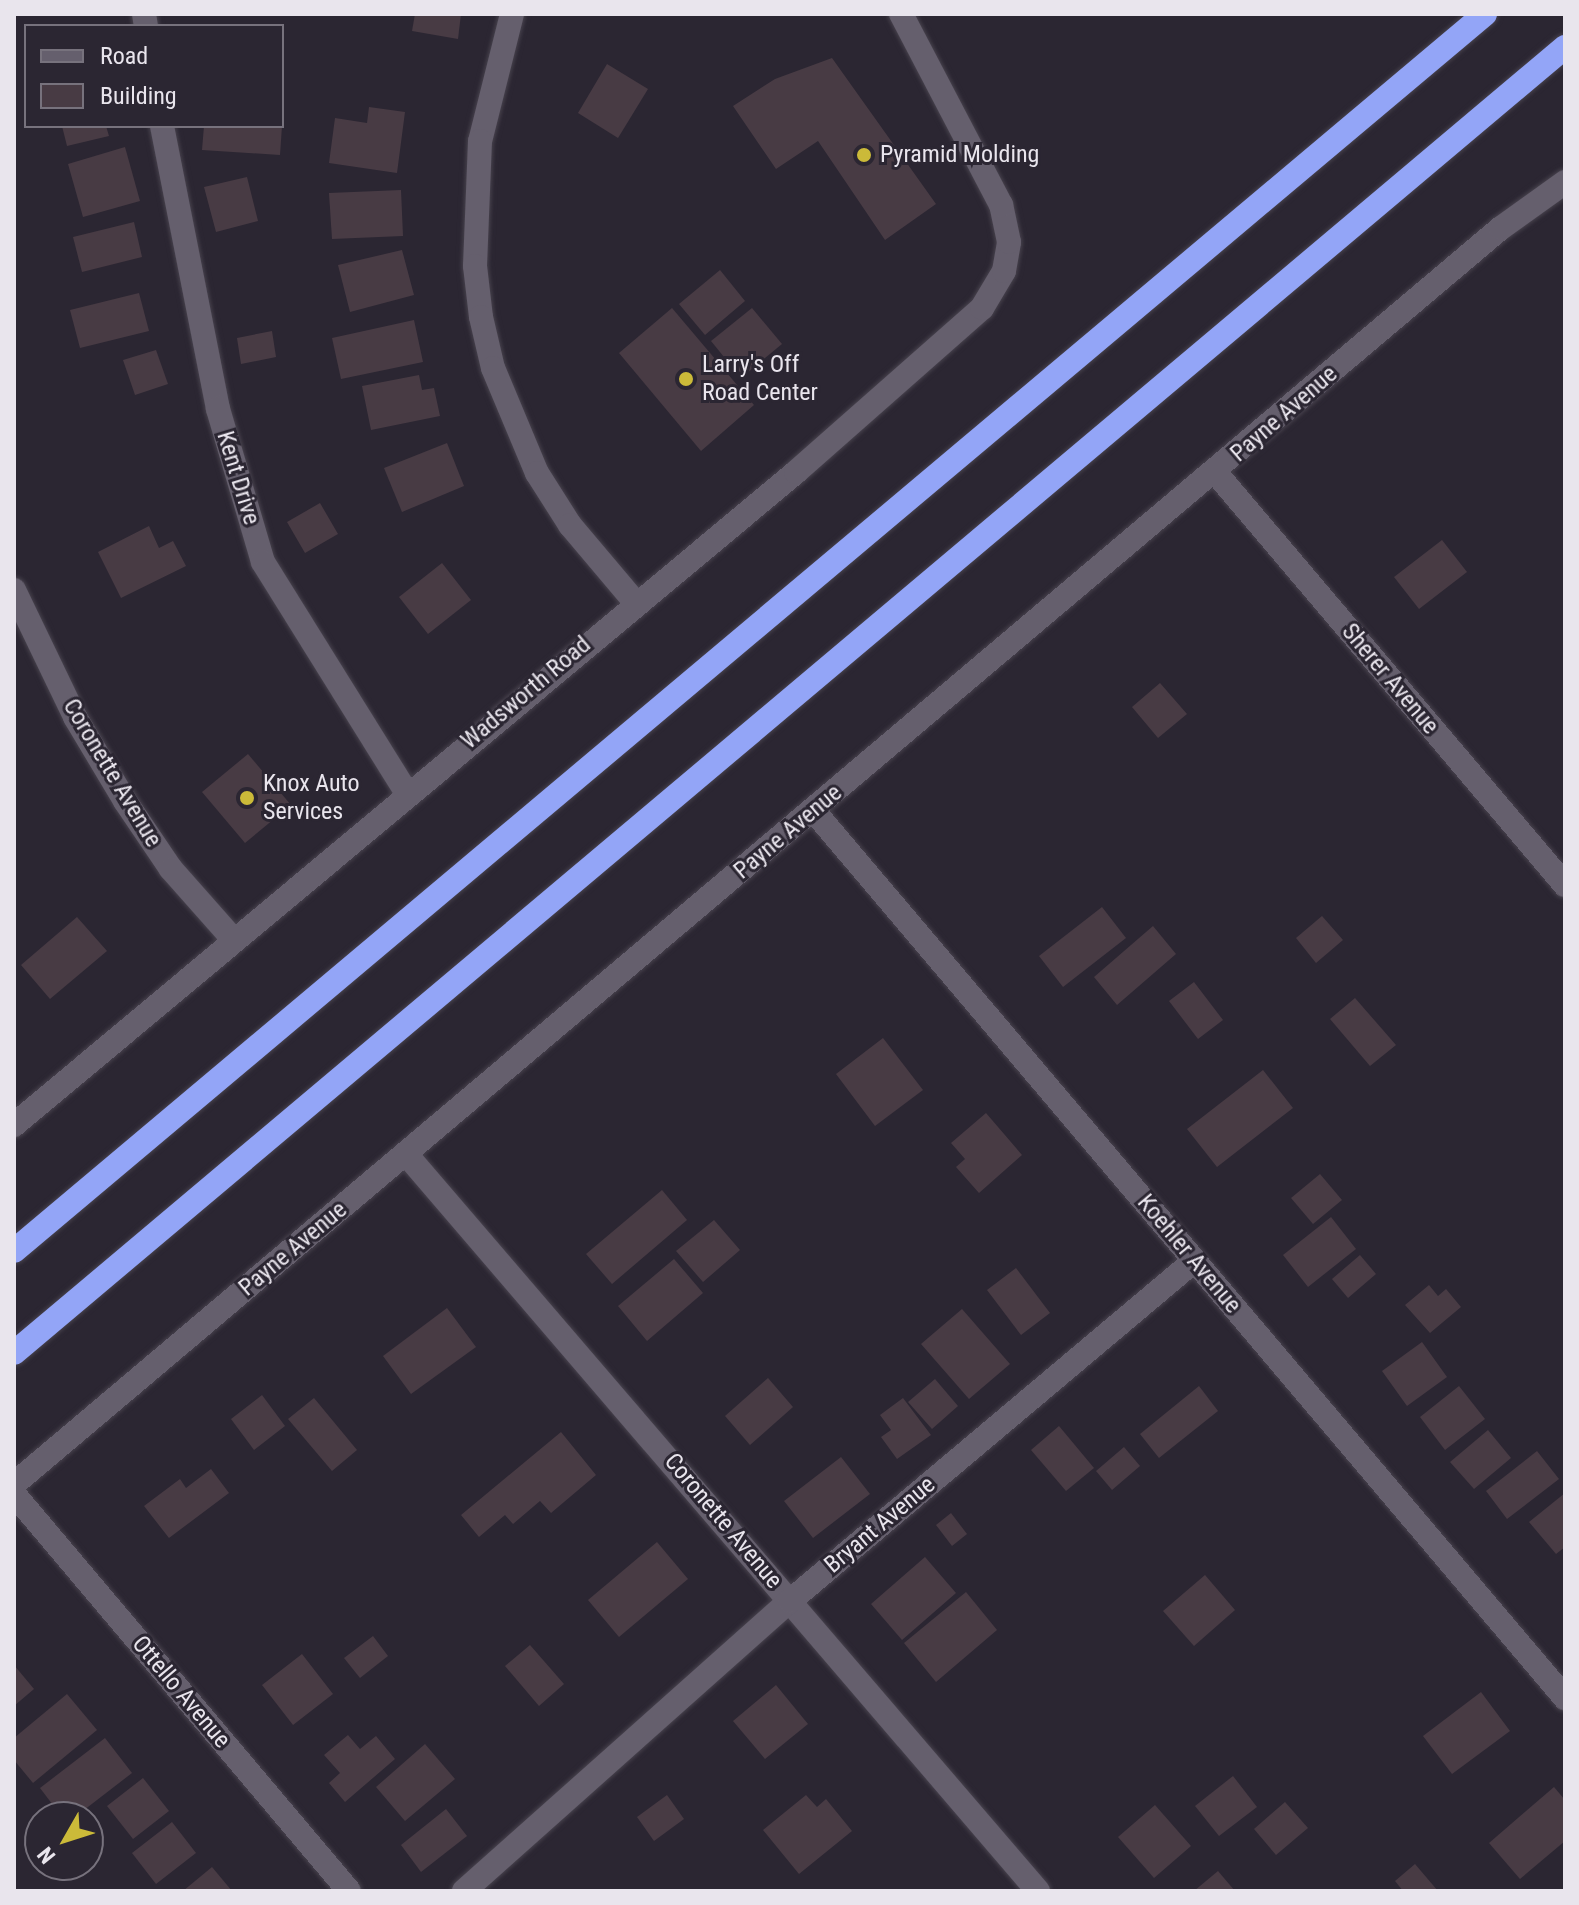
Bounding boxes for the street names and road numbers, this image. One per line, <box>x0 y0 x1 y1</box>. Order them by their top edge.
street label: Payne Avenue <box>1225 360 1343 468</box>
street label: Kent Drive <box>210 428 266 528</box>
street label: Sherer Avenue <box>1335 618 1445 740</box>
street label: Wadsworth Road <box>455 630 597 756</box>
street label: Coronette Avenue <box>56 694 168 852</box>
street label: Payne Avenue <box>728 779 848 885</box>
street label: Koehler Avenue <box>1131 1189 1247 1319</box>
street label: Payne Avenue <box>233 1196 353 1302</box>
street label: Coronette Avenue <box>658 1448 788 1594</box>
street label: Bryant Avenue <box>819 1470 941 1580</box>
street label: Ottello Avenue <box>126 1630 236 1754</box>

